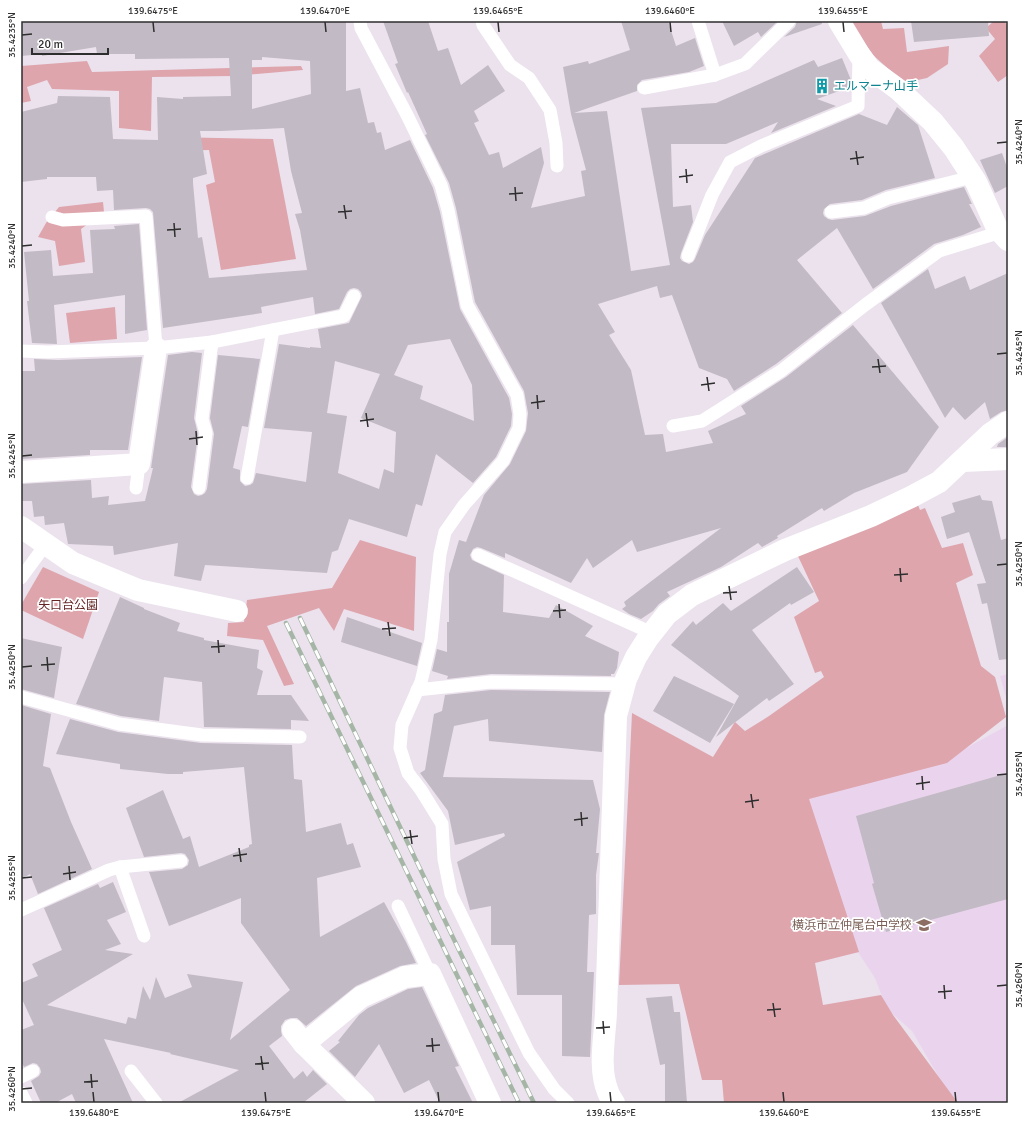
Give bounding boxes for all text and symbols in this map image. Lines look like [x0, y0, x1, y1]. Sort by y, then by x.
text: 139.6475°E [128, 5, 178, 17]
text: 139.6470°E [300, 5, 350, 17]
text: 139.6465°E [473, 5, 523, 17]
text: 139.6460°E [645, 5, 695, 17]
text: 139.6455°E [818, 5, 868, 17]
text: 35.4235°N [6, 12, 18, 58]
scale bar [32, 30, 108, 56]
text: 20 m [38, 37, 63, 52]
building icon: エルマーナ山手 [813, 77, 831, 95]
place label: エルマーナ山手 [834, 79, 918, 94]
text: 35.4240°N [1013, 119, 1025, 165]
text: 35.4240°N [6, 223, 18, 269]
text: 35.4245°N [1013, 330, 1025, 376]
text: 35.4245°N [6, 433, 18, 479]
text: 35.4250°N [1013, 541, 1025, 587]
park label: 矢口台公園 [38, 598, 98, 613]
text: 35.4250°N [6, 644, 18, 690]
text: 35.4255°N [1013, 751, 1025, 797]
text: 35.4255°N [6, 855, 18, 901]
school or university icon: 横浜市立仲尾台中学校 [915, 916, 933, 934]
place label: 横浜市立仲尾台中学校 [792, 918, 912, 933]
text: 35.4260°N [1013, 962, 1025, 1008]
text: 35.4260°N [6, 1066, 18, 1112]
text: 139.6480°E [69, 1107, 119, 1119]
text: 139.6475°E [241, 1107, 291, 1119]
text: 139.6470°E [414, 1107, 464, 1119]
text: 139.6465°E [586, 1107, 636, 1119]
text: 139.6460°E [759, 1107, 809, 1119]
text: 139.6455°E [931, 1107, 981, 1119]

